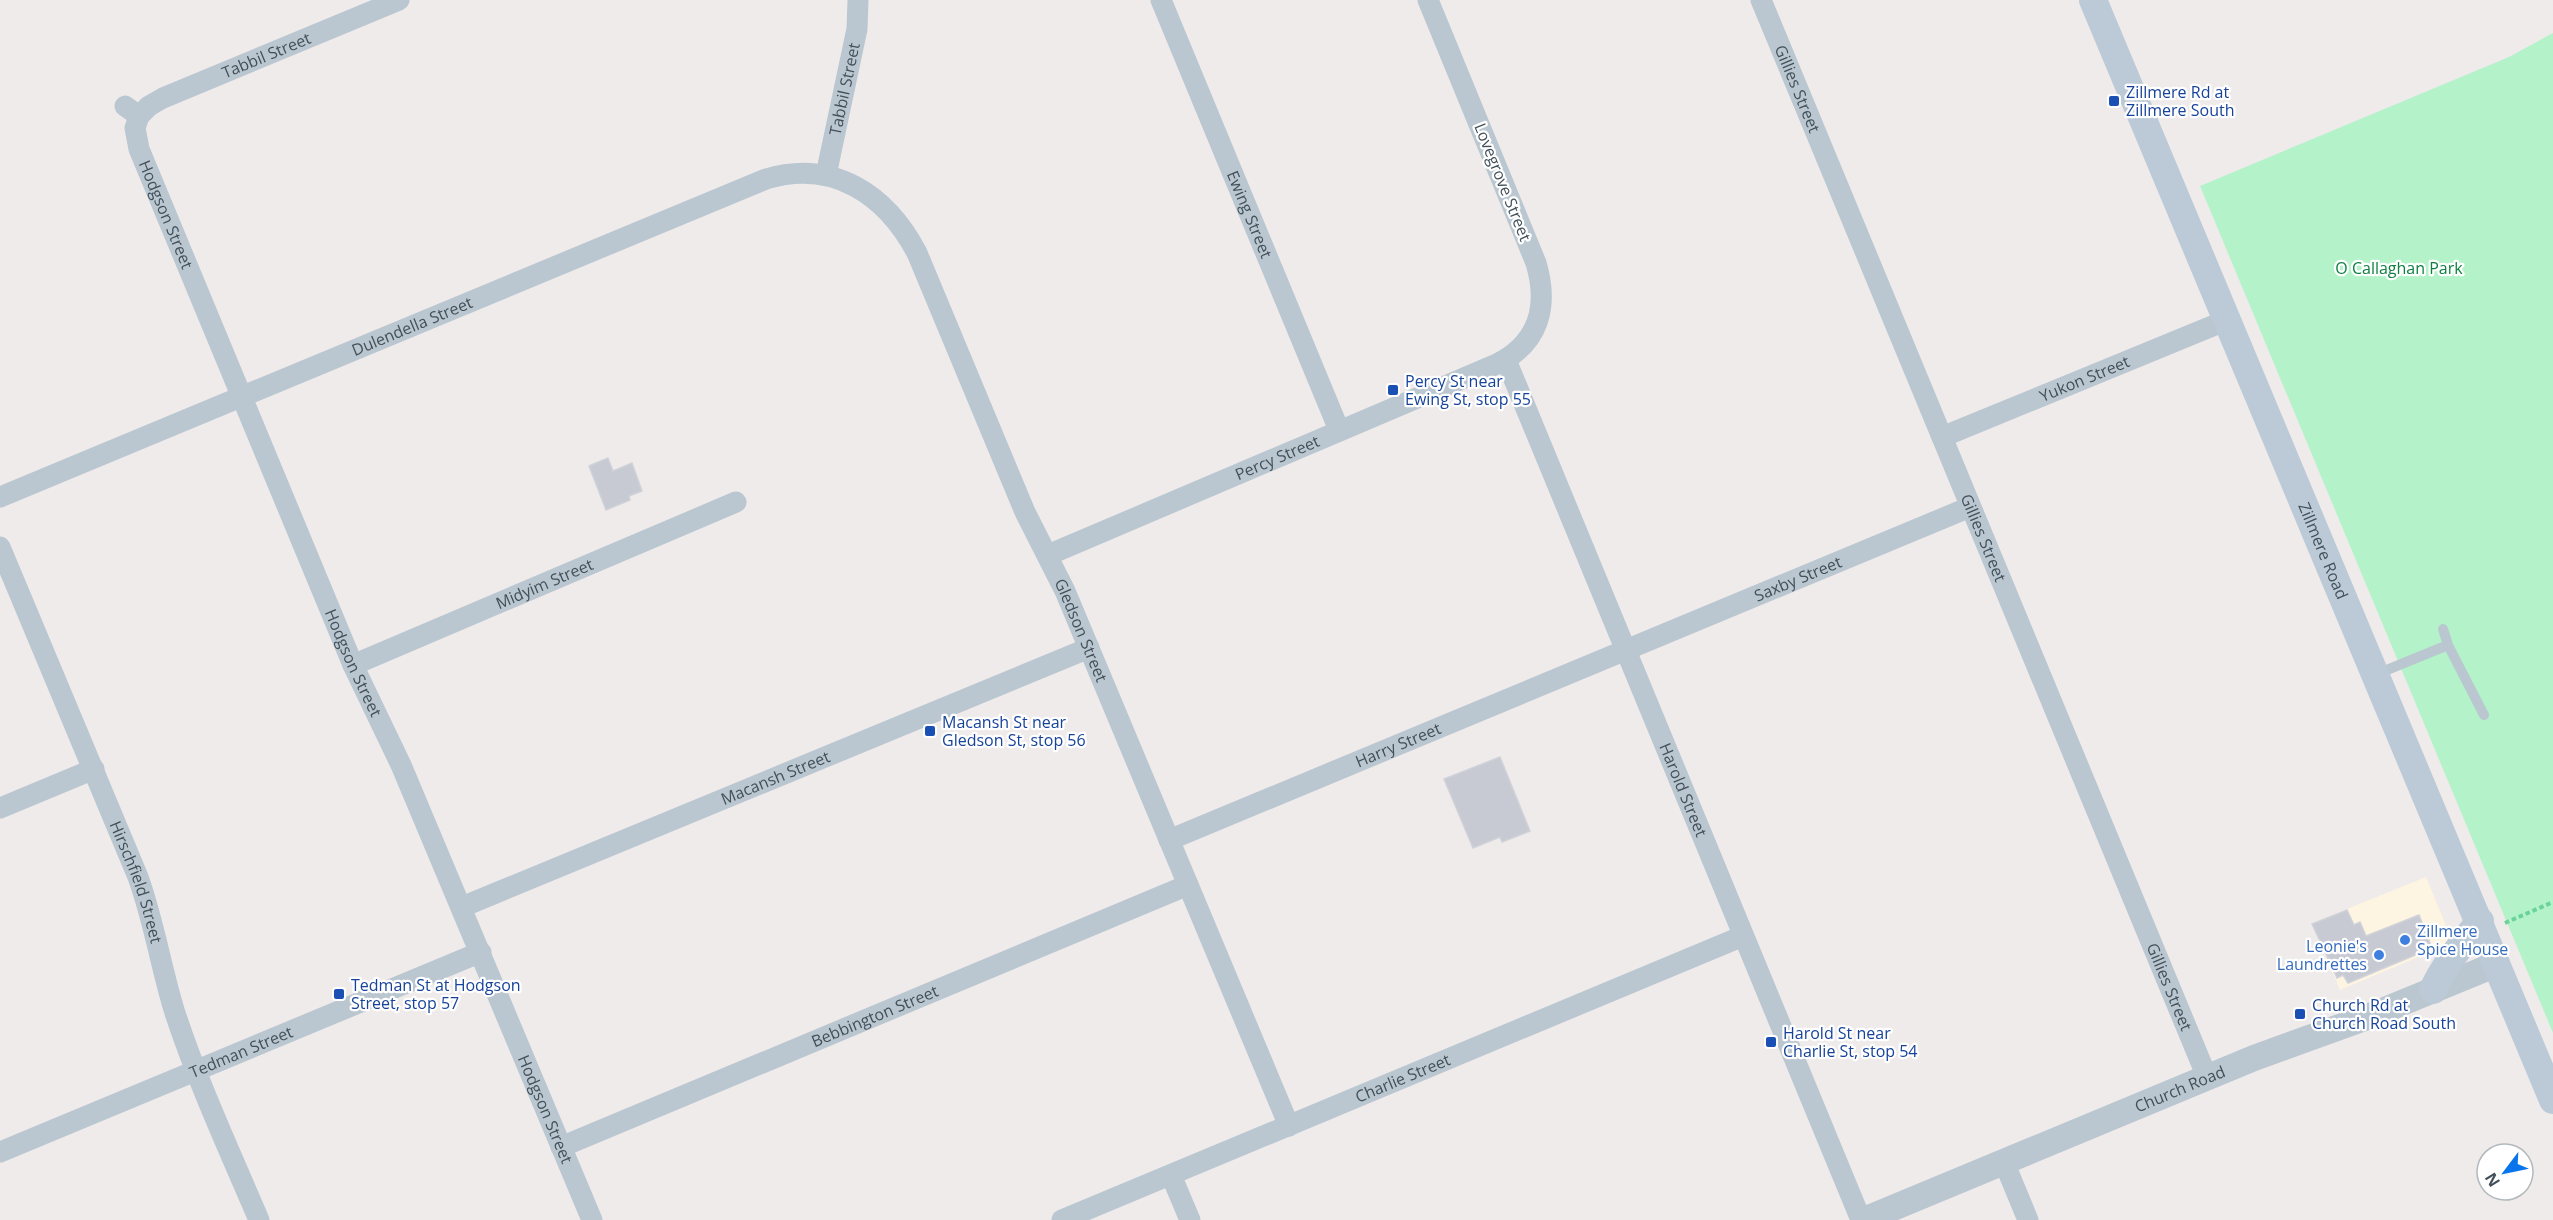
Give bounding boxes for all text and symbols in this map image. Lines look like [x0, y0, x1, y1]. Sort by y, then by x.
street label: Tabbil Street [218, 27, 314, 83]
street label: Tabbil Street [824, 40, 865, 137]
street label: Gillies Street [1770, 41, 1826, 136]
place label: Zillmere Rd at Zillmere South [2126, 81, 2234, 121]
marker: Zillmere Rd at Zillmere South [2107, 94, 2121, 108]
street label: Lovegrove Street [1469, 120, 1537, 245]
street label: Hodgson Street [134, 157, 199, 272]
street label: Ewing Street [1222, 167, 1278, 262]
park label: O Callaghan Park [2335, 257, 2463, 279]
street label: Dulendella Street [348, 291, 476, 361]
street label: Yukon Street [2036, 350, 2133, 407]
place label: Percy St near Ewing St, stop 55 [1405, 370, 1531, 410]
marker: Percy St near Ewing St, stop 55 [1386, 383, 1400, 397]
street label: Percy Street [1232, 430, 1323, 485]
street label: Gillies Street [1956, 490, 2012, 585]
street label: Zillmere Road [2293, 499, 2353, 603]
street label: Saxby Street [1751, 551, 1845, 607]
street label: Midyim Street [492, 553, 597, 614]
street label: Gledson Street [1049, 575, 1113, 686]
street label: Hodgson Street [320, 606, 387, 721]
place label: Macansh St near Gledson St, stop 56 [942, 711, 1086, 751]
street label: Harry Street [1352, 717, 1444, 772]
marker: Macansh St near Gledson St, stop 56 [923, 724, 937, 738]
street label: Harold Street [1654, 740, 1713, 840]
street label: Macansh Street [718, 745, 833, 810]
street label: Hirschfield Street [105, 817, 168, 946]
place label: Zillmere Spice House [2417, 920, 2508, 960]
marker: Zillmere Spice House [2398, 933, 2412, 947]
place label: Leonie's Laundrettes [2277, 935, 2367, 975]
street label: Gillies Street [2142, 939, 2198, 1034]
marker: Leonie's Laundrettes [2372, 948, 2386, 962]
place label: Tedman St at Hodgson Street, stop 57 [351, 974, 521, 1014]
street label: Bebbington Street [808, 980, 942, 1052]
marker: Tedman St at Hodgson Street, stop 57 [332, 987, 346, 1001]
place label: Church Rd at Church Road South [2312, 994, 2456, 1034]
marker: Church Rd at Church Road South [2293, 1007, 2307, 1021]
street label: Tedman Street [186, 1020, 296, 1083]
place label: Harold St near Charlie St, stop 54 [1783, 1022, 1918, 1062]
marker: Harold St near Charlie St, stop 54 [1764, 1035, 1778, 1049]
street label: Charlie Street [1352, 1048, 1454, 1108]
street label: Hodgson Street [513, 1051, 578, 1167]
street label: Church Road [2131, 1060, 2228, 1117]
north arrow [2475, 1142, 2535, 1202]
text: N [2480, 1169, 2505, 1191]

